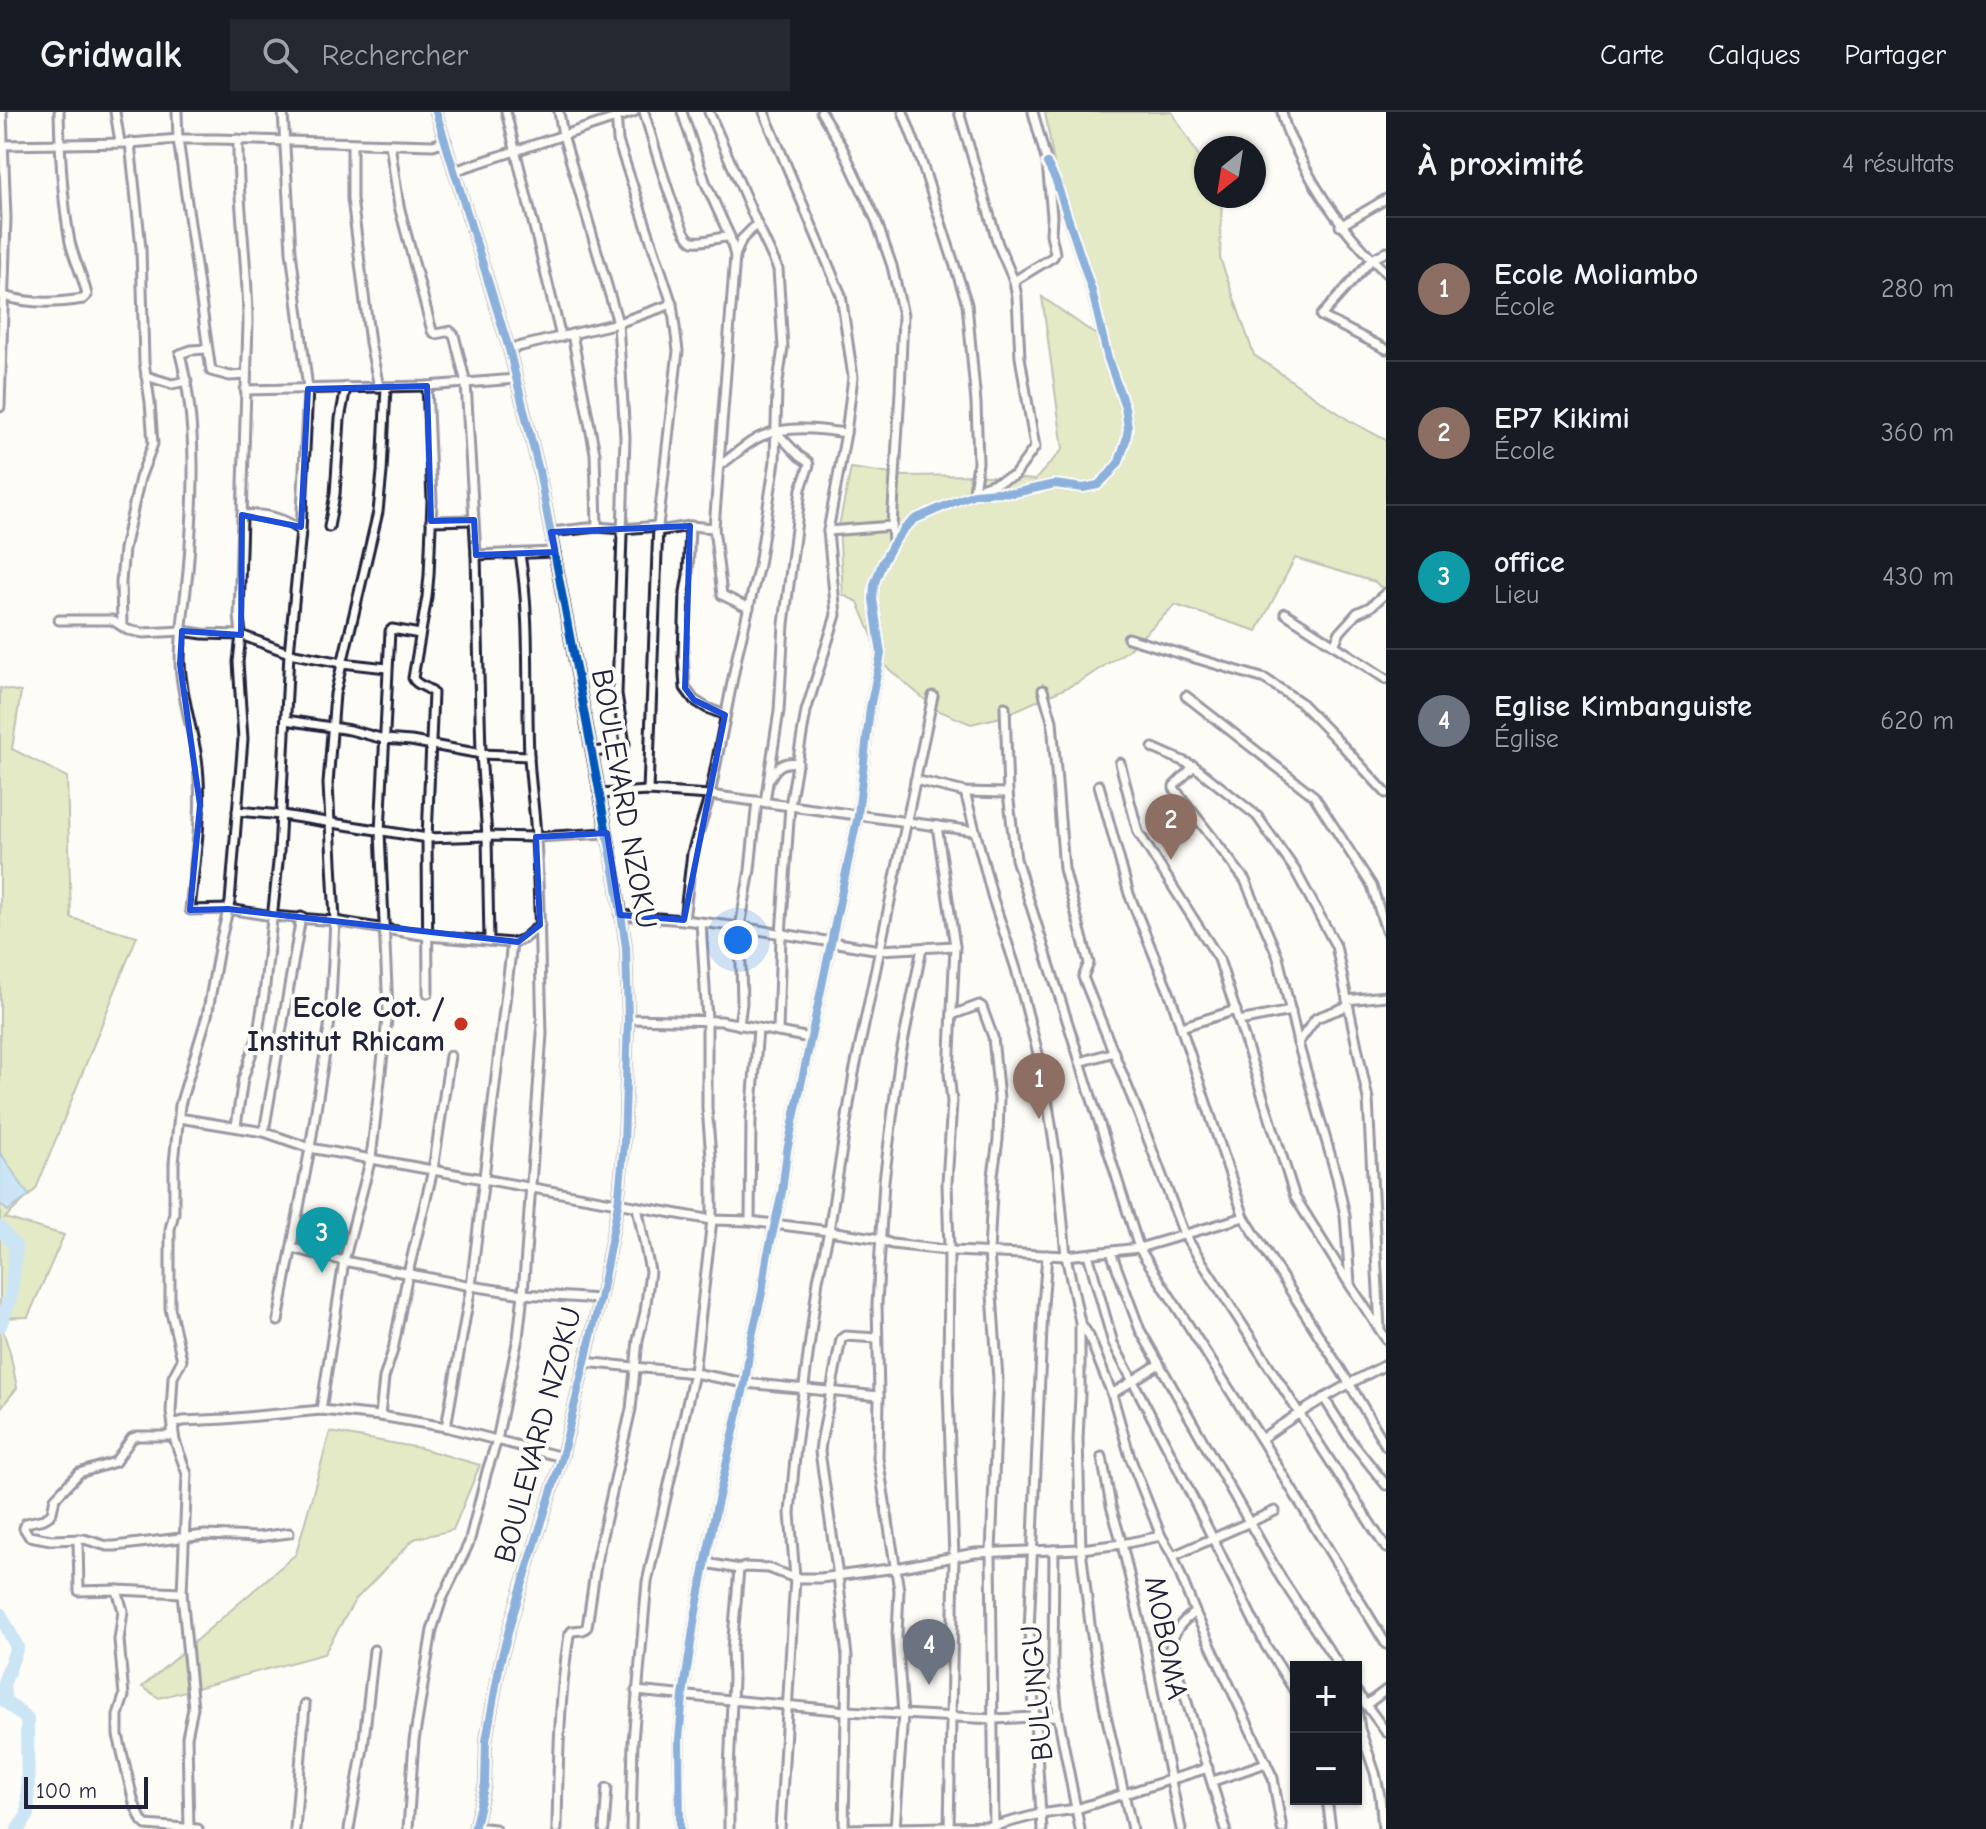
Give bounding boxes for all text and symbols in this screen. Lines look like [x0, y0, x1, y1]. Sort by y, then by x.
search box [230, 19, 790, 91]
text: Gridwalk [40, 33, 182, 77]
icon: search [258, 33, 302, 77]
text: Rechercher [322, 38, 468, 73]
text: Carte [1600, 39, 1664, 71]
text: Calques [1708, 39, 1800, 71]
text: Partager [1844, 39, 1946, 71]
north arrow [1194, 136, 1266, 208]
text: À proximité [1418, 144, 1584, 184]
text: 4 résultats [1842, 149, 1954, 179]
text: Ecole Moliambo [1494, 257, 1698, 292]
text: 1 [1439, 274, 1449, 304]
text: 280 m [1881, 274, 1954, 304]
text: École [1494, 292, 1555, 322]
text: EP7 Kikimi [1494, 401, 1630, 436]
text: 2 [1438, 418, 1450, 448]
text: 360 m [1881, 418, 1954, 448]
text: École [1494, 436, 1555, 466]
text: office [1494, 545, 1565, 580]
text: 3 [1438, 562, 1450, 592]
text: 430 m [1882, 562, 1954, 592]
text: Lieu [1494, 580, 1539, 610]
street label: BOULEVARD NZOKU [584, 666, 664, 932]
text: Eglise Kimbanguiste [1494, 689, 1752, 724]
text: 4 [1438, 706, 1450, 736]
text: 620 m [1880, 706, 1954, 736]
text: Église [1494, 724, 1559, 754]
pin: 2 [1145, 794, 1197, 860]
your location [718, 920, 758, 960]
place label: Ecole Cot. / Institut Rhicam [247, 990, 445, 1059]
marker: Ecole Cot. / Institut Rhicam [452, 1015, 470, 1033]
pin: 1 [1013, 1053, 1065, 1119]
pin: 3 [296, 1207, 348, 1273]
street label: BOULEVARD NZOKU [487, 1303, 589, 1567]
street label: MOBOMA [1137, 1573, 1195, 1703]
pin: 4 [903, 1619, 955, 1685]
street label: BULUNGU [1014, 1624, 1060, 1762]
map controls [1290, 1661, 1362, 1805]
button: + [1290, 1661, 1362, 1733]
button: − [1290, 1733, 1362, 1805]
scale bar [24, 1773, 148, 1809]
text: 100 m [36, 1778, 97, 1804]

